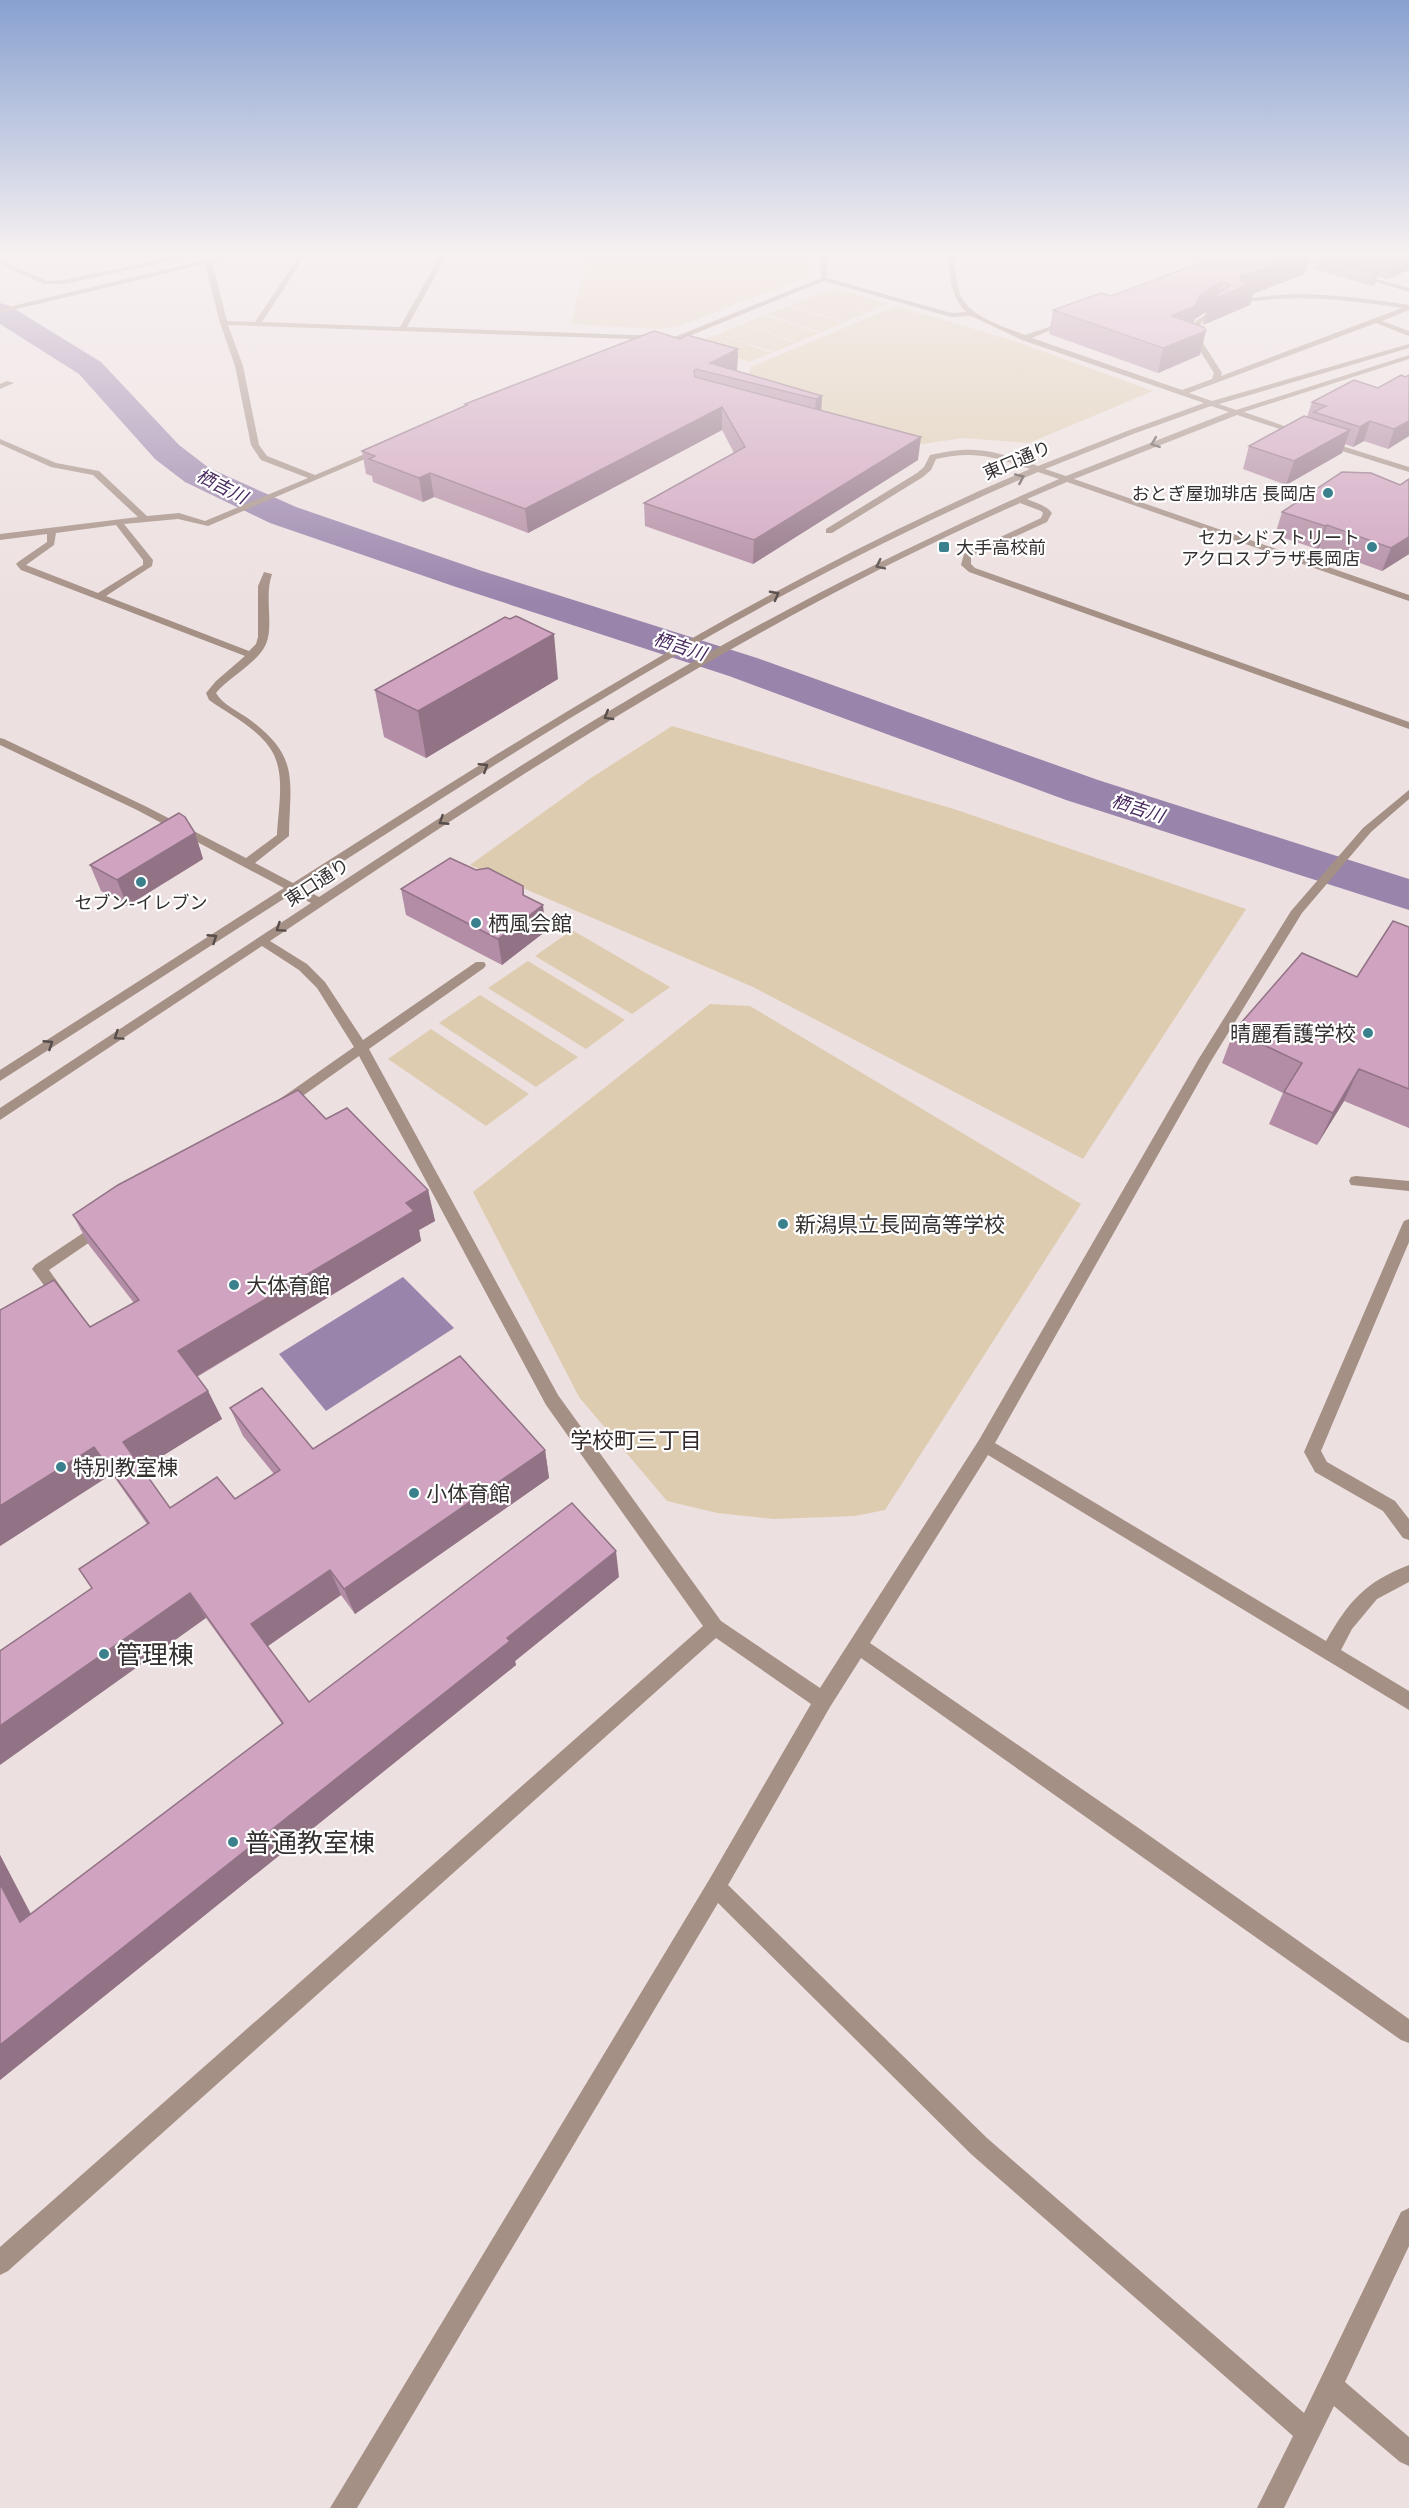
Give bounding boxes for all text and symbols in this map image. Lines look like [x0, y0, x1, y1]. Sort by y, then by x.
street label: 東口通り [980, 436, 1054, 484]
one-way arrow [1150, 436, 1161, 448]
water label: 栖吉川 [193, 464, 253, 509]
one-way arrow [1014, 473, 1025, 485]
place label: おとぎ屋珈琲店 長岡店 [1132, 483, 1316, 504]
marker: おとぎ屋珈琲店 長岡店 [1321, 486, 1335, 500]
place label: セカンドストリート アクロスプラザ長岡店 [1181, 527, 1360, 569]
place label: 大手高校前 [956, 537, 1046, 558]
marker: 大手高校前 [937, 540, 951, 554]
marker: セカンドストリート アクロスプラザ長岡店 [1365, 540, 1379, 554]
one-way arrow [875, 558, 886, 569]
one-way arrow [768, 591, 779, 602]
water label: 栖吉川 [651, 628, 711, 665]
one-way arrow [604, 709, 614, 721]
one-way arrow [478, 762, 488, 774]
water label: 栖吉川 [1109, 790, 1169, 827]
one-way arrow [439, 814, 450, 825]
street label: 東口通り [281, 854, 353, 910]
marker: セブン-イレブン [134, 875, 148, 889]
place label: セブン-イレブン [75, 892, 207, 913]
place label: 栖風会館 [488, 911, 572, 936]
marker: 栖風会館 [469, 916, 483, 930]
one-way arrow [276, 921, 287, 932]
one-way arrow [207, 934, 217, 946]
place label: 晴麗看護学校 [1230, 1021, 1356, 1046]
marker: 晴麗看護学校 [1361, 1026, 1375, 1040]
one-way arrow [114, 1029, 125, 1040]
one-way arrow [43, 1040, 53, 1052]
place label: 新潟県立長岡高等学校 [795, 1212, 1005, 1237]
marker: 新潟県立長岡高等学校 [776, 1217, 790, 1231]
place label: 大体育館 [246, 1273, 330, 1298]
marker: 大体育館 [227, 1278, 241, 1292]
district label: 学校町三丁目 [570, 1427, 702, 1453]
place label: 特別教室棟 [73, 1455, 178, 1480]
marker: 特別教室棟 [54, 1460, 68, 1474]
place label: 小体育館 [426, 1481, 510, 1506]
marker: 小体育館 [407, 1486, 421, 1500]
place label: 管理棟 [116, 1639, 194, 1670]
marker: 管理棟 [97, 1647, 111, 1661]
place label: 普通教室棟 [245, 1827, 375, 1858]
marker: 普通教室棟 [226, 1835, 240, 1849]

